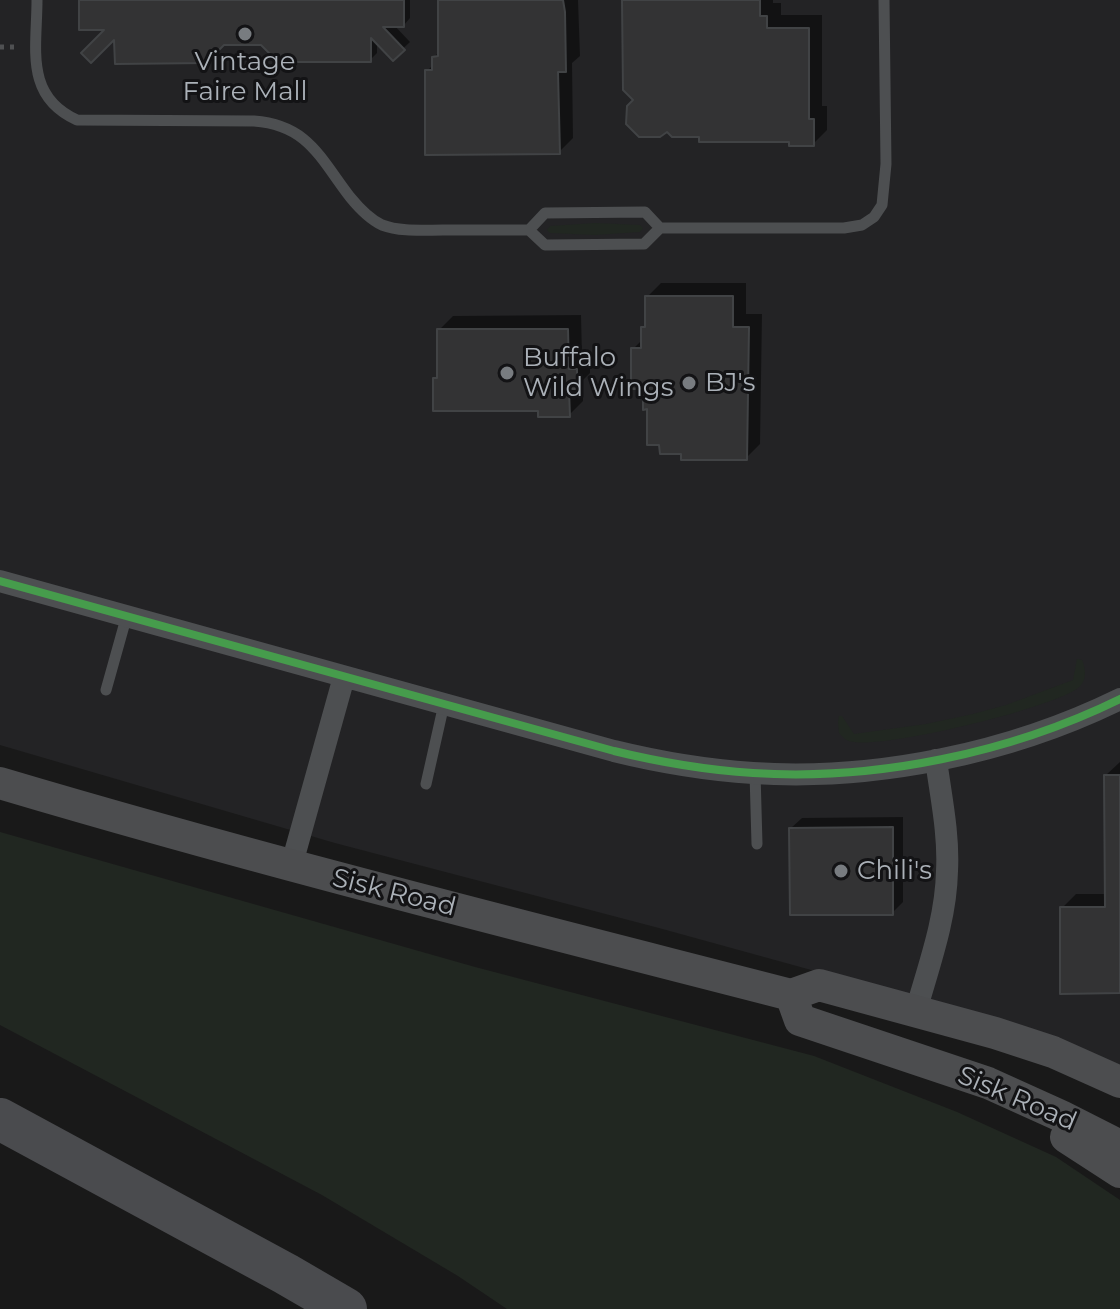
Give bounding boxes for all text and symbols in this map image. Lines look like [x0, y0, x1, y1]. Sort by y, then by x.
marker: Vintage Faire Mall [236, 25, 254, 43]
place label: Vintage Faire Mall [182, 46, 308, 108]
place label: Buffalo Wild Wings [523, 342, 673, 404]
marker: Buffalo Wild Wings [498, 364, 516, 382]
place label: BJ's [705, 367, 755, 399]
marker: BJ's [680, 374, 698, 392]
place label: Chili's [857, 855, 932, 887]
marker: Chili's [832, 862, 850, 880]
street label: Sisk Road [329, 863, 459, 923]
street label: Sisk Road [953, 1060, 1081, 1138]

